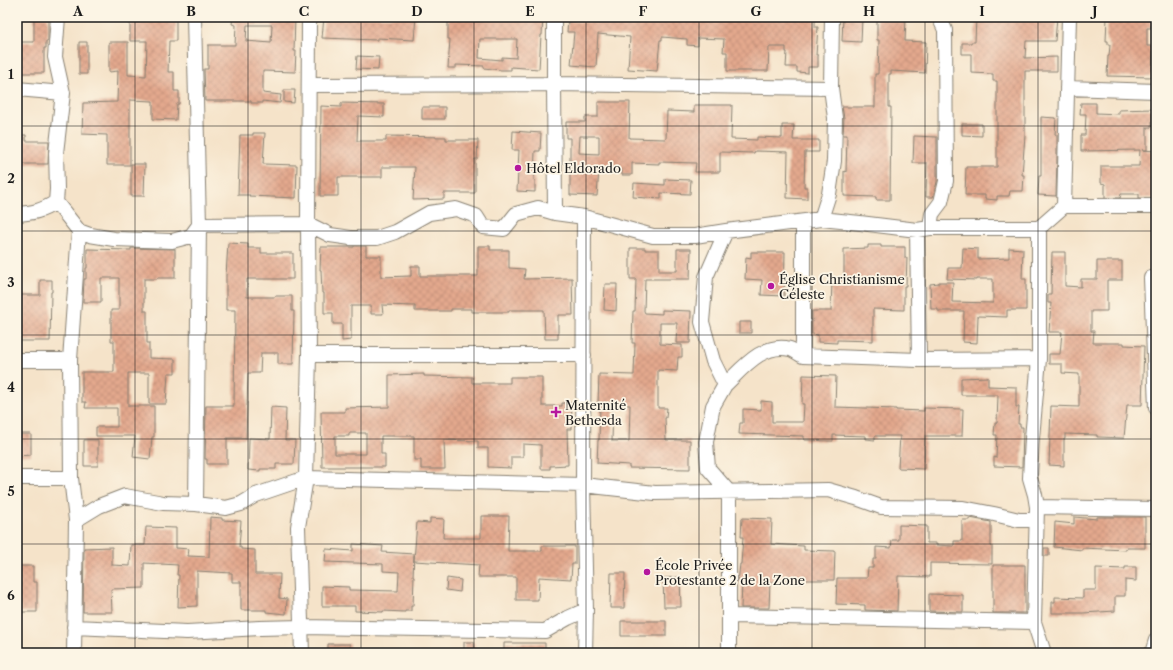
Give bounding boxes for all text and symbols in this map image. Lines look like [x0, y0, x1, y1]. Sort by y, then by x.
text: A [72, 3, 84, 19]
text: B [186, 3, 196, 19]
text: C [299, 3, 309, 19]
text: D [411, 3, 423, 19]
text: E [525, 3, 535, 19]
text: F [639, 3, 648, 19]
text: G [750, 3, 762, 19]
text: H [863, 3, 875, 19]
text: I [979, 3, 985, 19]
text: J [1090, 3, 1098, 19]
text: 1 [8, 66, 14, 82]
place label: Hôtel Eldorado [526, 160, 621, 176]
marker: Hôtel Eldorado [513, 163, 523, 173]
text: 2 [7, 170, 15, 186]
place label: Église Christianisme Céleste [779, 271, 905, 302]
text: 3 [7, 274, 15, 290]
marker: Église Christianisme Céleste [766, 281, 776, 291]
text: 4 [7, 379, 15, 395]
place label: Maternité Bethesda [565, 397, 626, 428]
marker: Maternité Bethesda [550, 406, 562, 418]
text: 5 [7, 483, 15, 499]
place label: École Privée Protestante 2 de la Zone [655, 557, 805, 588]
marker: École Privée Protestante 2 de la Zone [642, 567, 652, 577]
text: 6 [7, 587, 15, 603]

